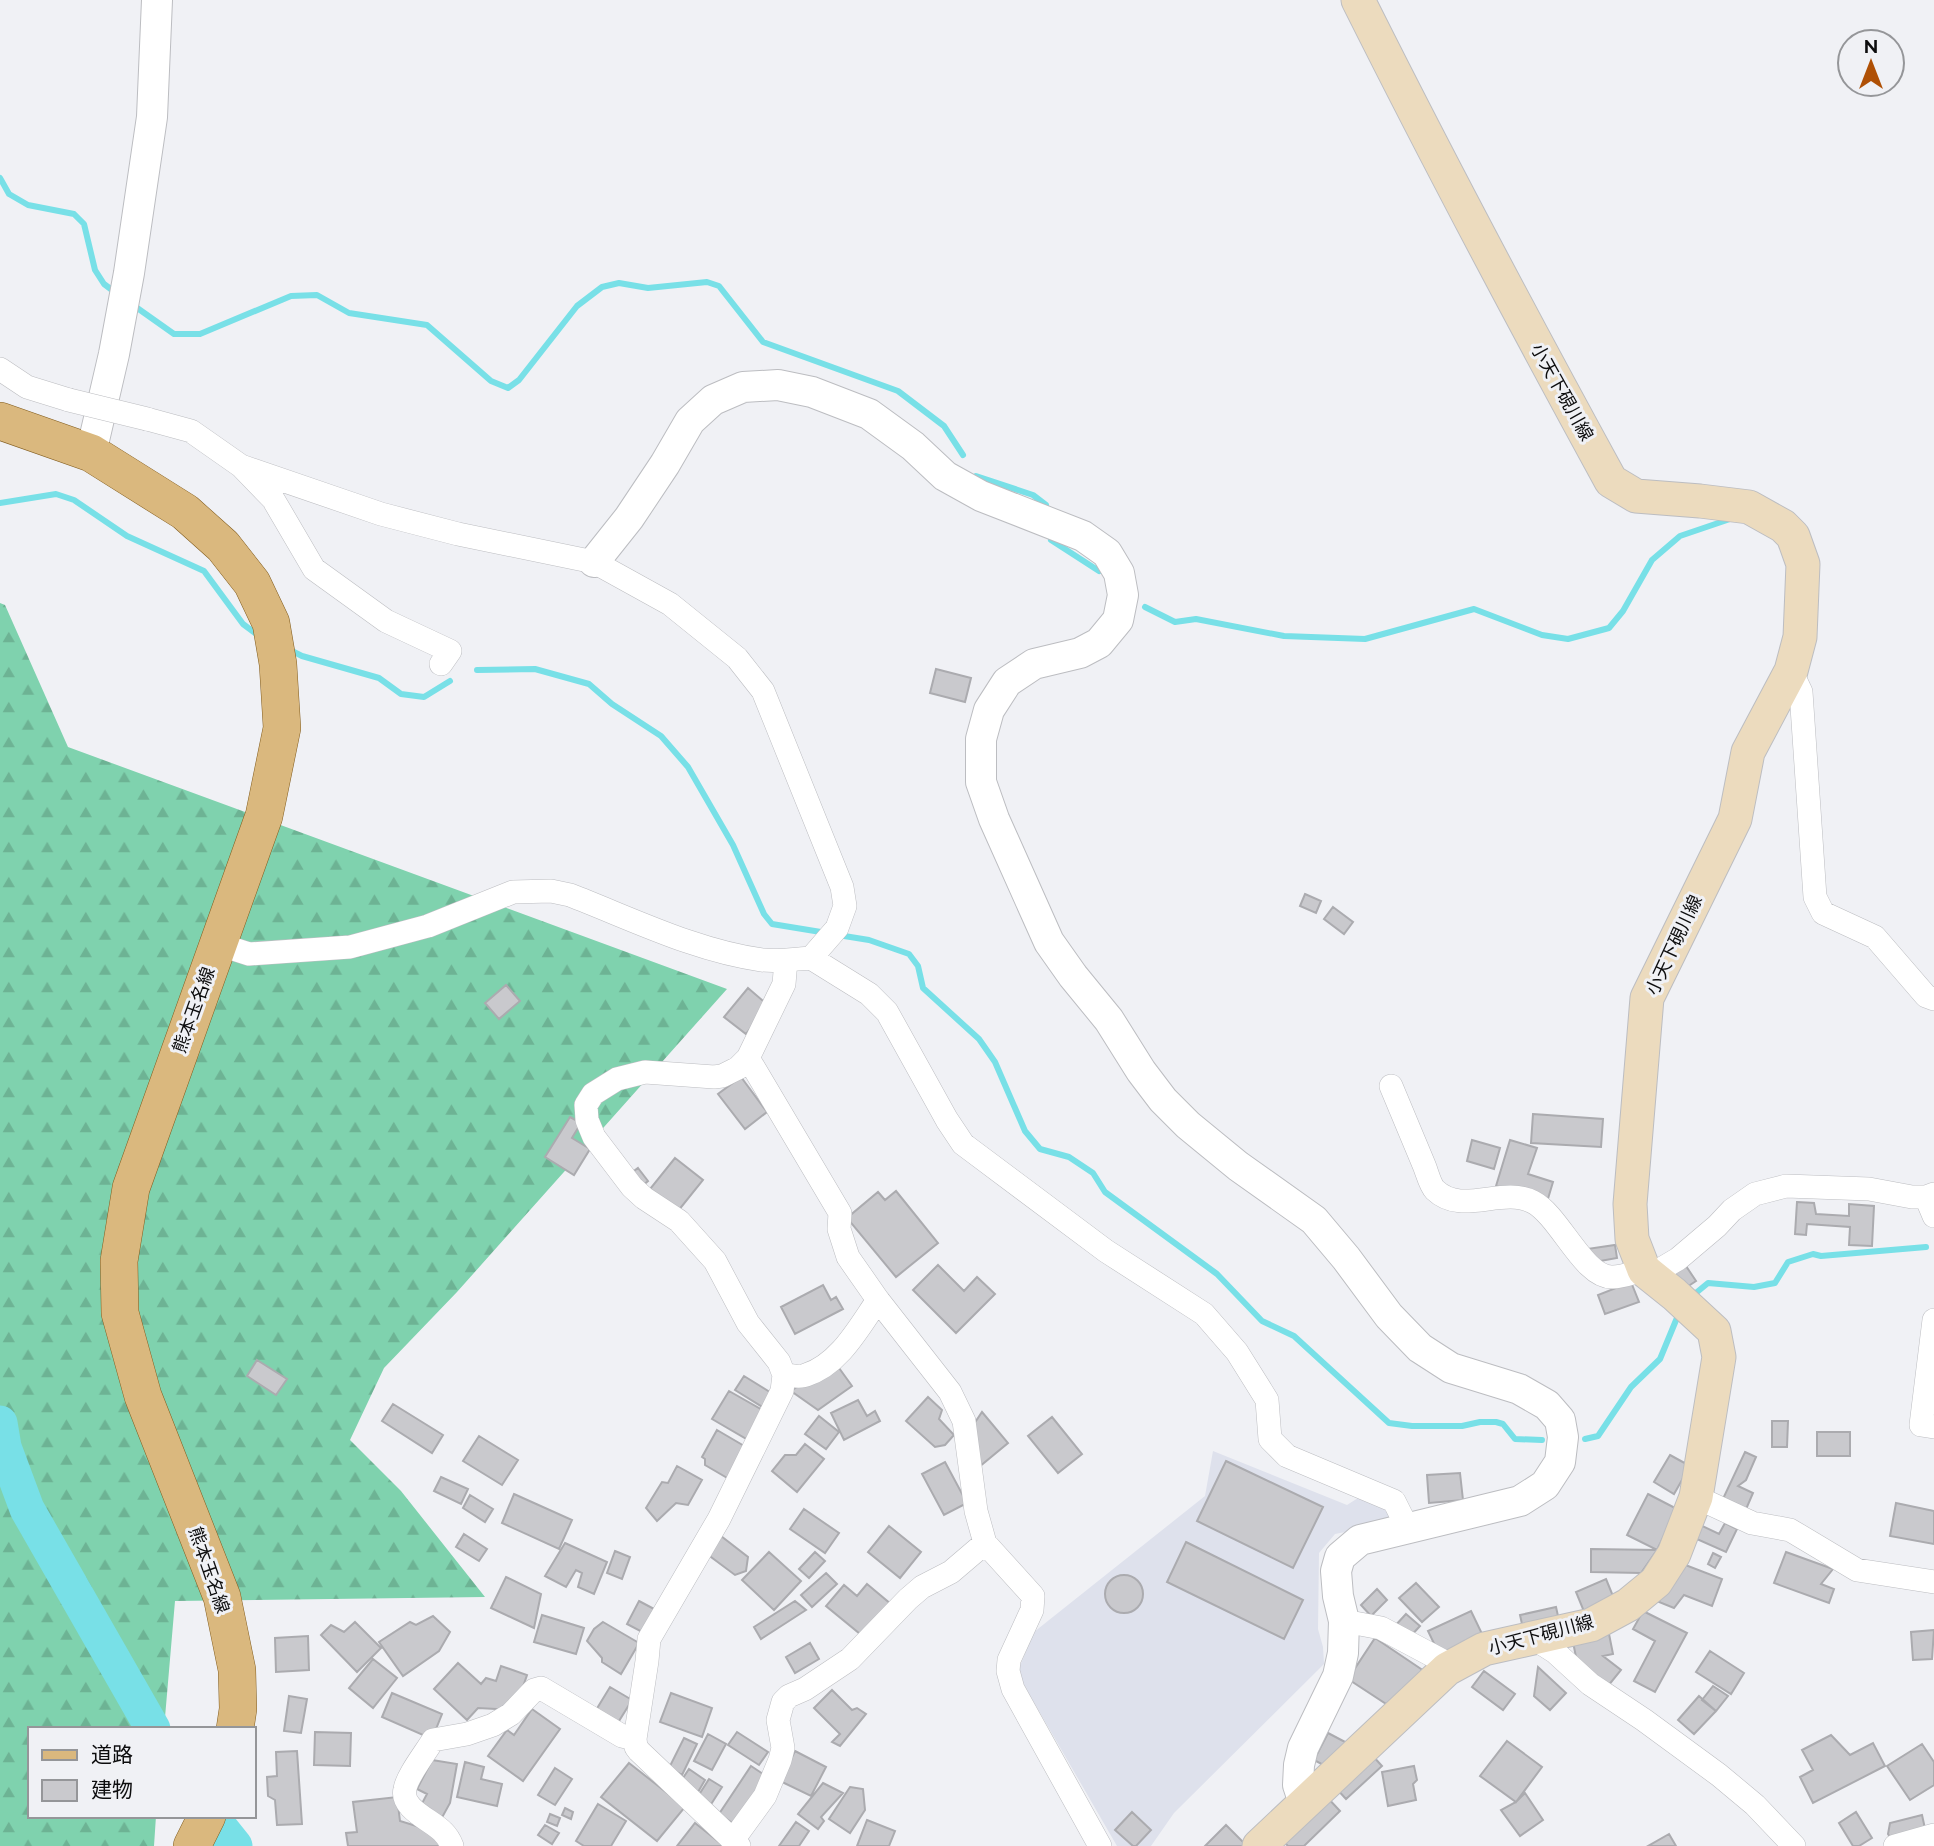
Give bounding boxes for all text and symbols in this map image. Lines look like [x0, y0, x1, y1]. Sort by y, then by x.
north arrow [1836, 28, 1906, 98]
text: N [1864, 35, 1878, 57]
street label: 小天下硯川線 [1527, 339, 1598, 444]
street label: 小天下硯川線 [1641, 891, 1706, 998]
street label: 熊本玉名線 [168, 964, 219, 1056]
street label: 熊本玉名線 [185, 1524, 234, 1616]
street label: 小天下硯川線 [1486, 1610, 1596, 1659]
legend [28, 1727, 256, 1818]
text: 道路 [91, 1742, 133, 1767]
text: 建物 [91, 1777, 133, 1802]

